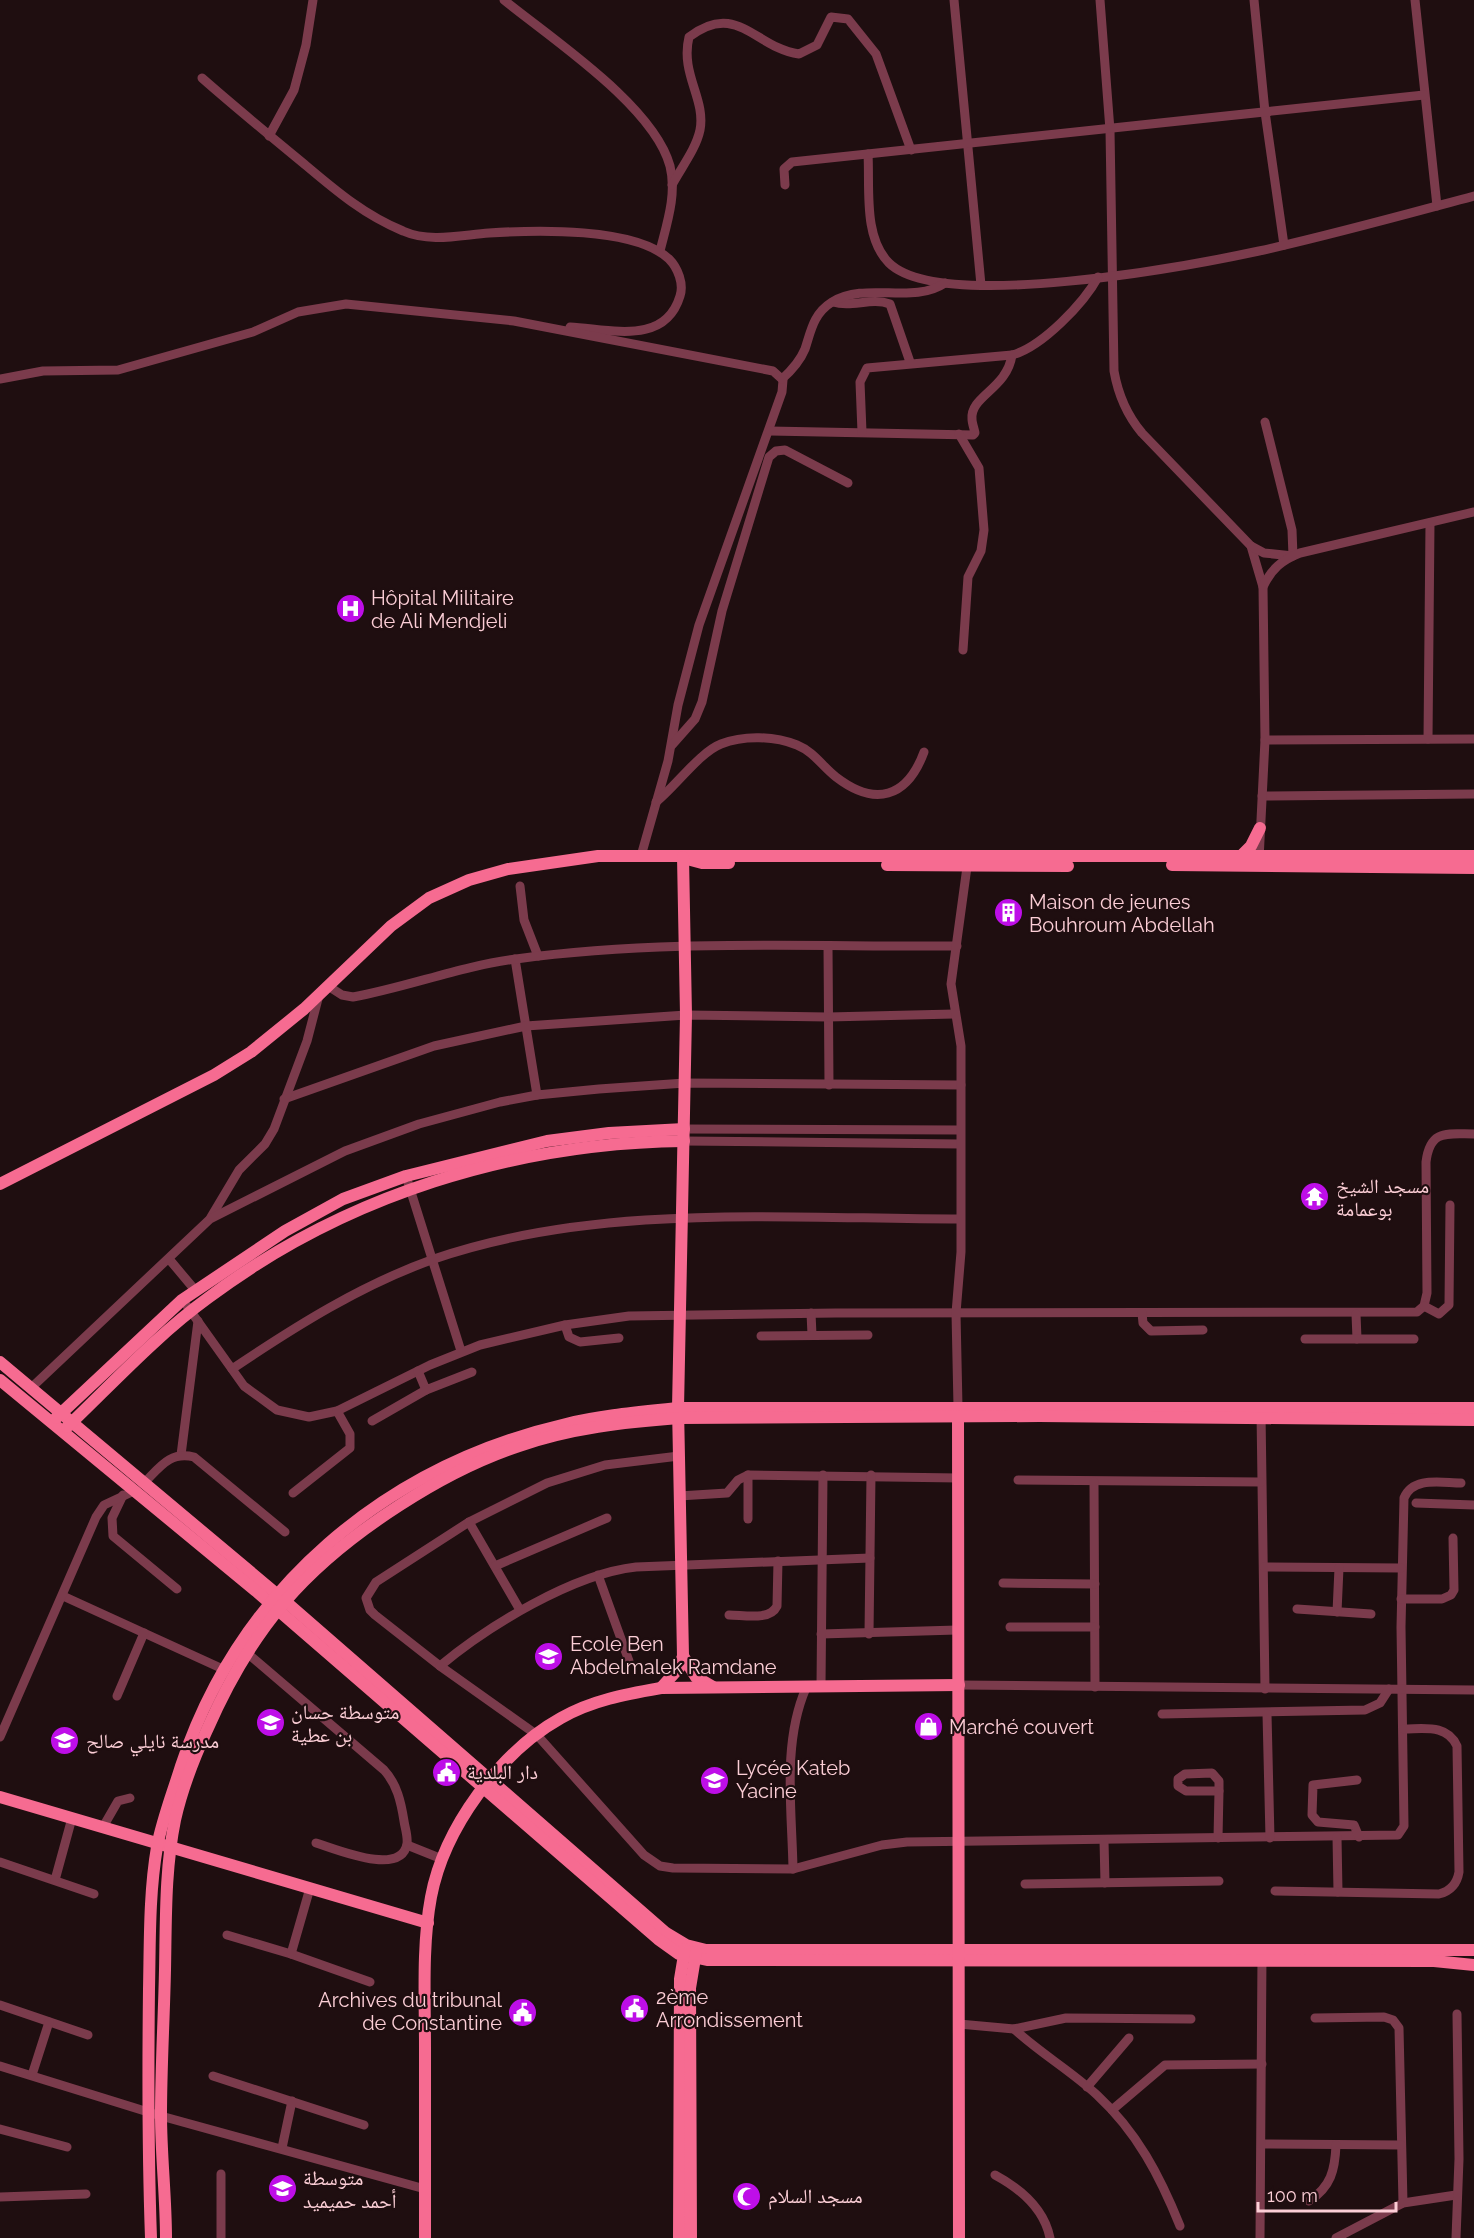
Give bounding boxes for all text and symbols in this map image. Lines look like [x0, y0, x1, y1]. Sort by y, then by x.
place label: Hôpital Militaire de Ali Mendjeli [371, 586, 514, 633]
hospital icon: Hôpital Militaire de Ali Mendjeli [334, 593, 366, 625]
place label: Maison de jeunes Bouhroum Abdellah [1029, 890, 1215, 937]
building icon: Maison de jeunes Bouhroum Abdellah [992, 897, 1024, 929]
place label: مسجد الشيخ بوعمامة [1336, 1174, 1429, 1221]
temple icon: مسجد الشيخ بوعمامة [1299, 1181, 1331, 1213]
place label: Ecole Ben Abdelmalek Ramdane [570, 1632, 777, 1679]
school or university icon: Ecole Ben Abdelmalek Ramdane [533, 1640, 565, 1672]
place label: متوسطة حسان بن عطية [291, 1700, 399, 1747]
school or university icon: متوسطة حسان بن عطية [254, 1707, 286, 1739]
shop icon: Marché couvert [912, 1711, 944, 1743]
place label: Marché couvert [949, 1715, 1094, 1739]
school or university icon: مدرسة نايلي صالح [49, 1725, 81, 1757]
place label: مدرسة نايلي صالح [86, 1729, 219, 1757]
public building icon: دار البلدية [430, 1756, 462, 1788]
place label: Lycée Kateb Yacine [736, 1756, 850, 1803]
place label: دار البلدية [467, 1760, 538, 1784]
school or university icon: Lycée Kateb Yacine [699, 1764, 731, 1796]
place label: 2ème Arrondissement [656, 1985, 803, 2032]
place label: Archives du tribunal de Constantine [318, 1988, 503, 2035]
public building icon: 2ème Arrondissement [619, 1993, 651, 2025]
public building icon: Archives du tribunal de Constantine [507, 1996, 539, 2028]
place label: متوسطة أحمد حميميد [303, 2166, 396, 2213]
school or university icon: متوسطة أحمد حميميد [266, 2173, 298, 2205]
scale bar [1258, 2175, 1396, 2213]
mosque icon: مسجد السلام [731, 2180, 763, 2212]
place label: مسجد السلام [768, 2184, 863, 2210]
text: 100 m [1267, 2185, 1318, 2206]

